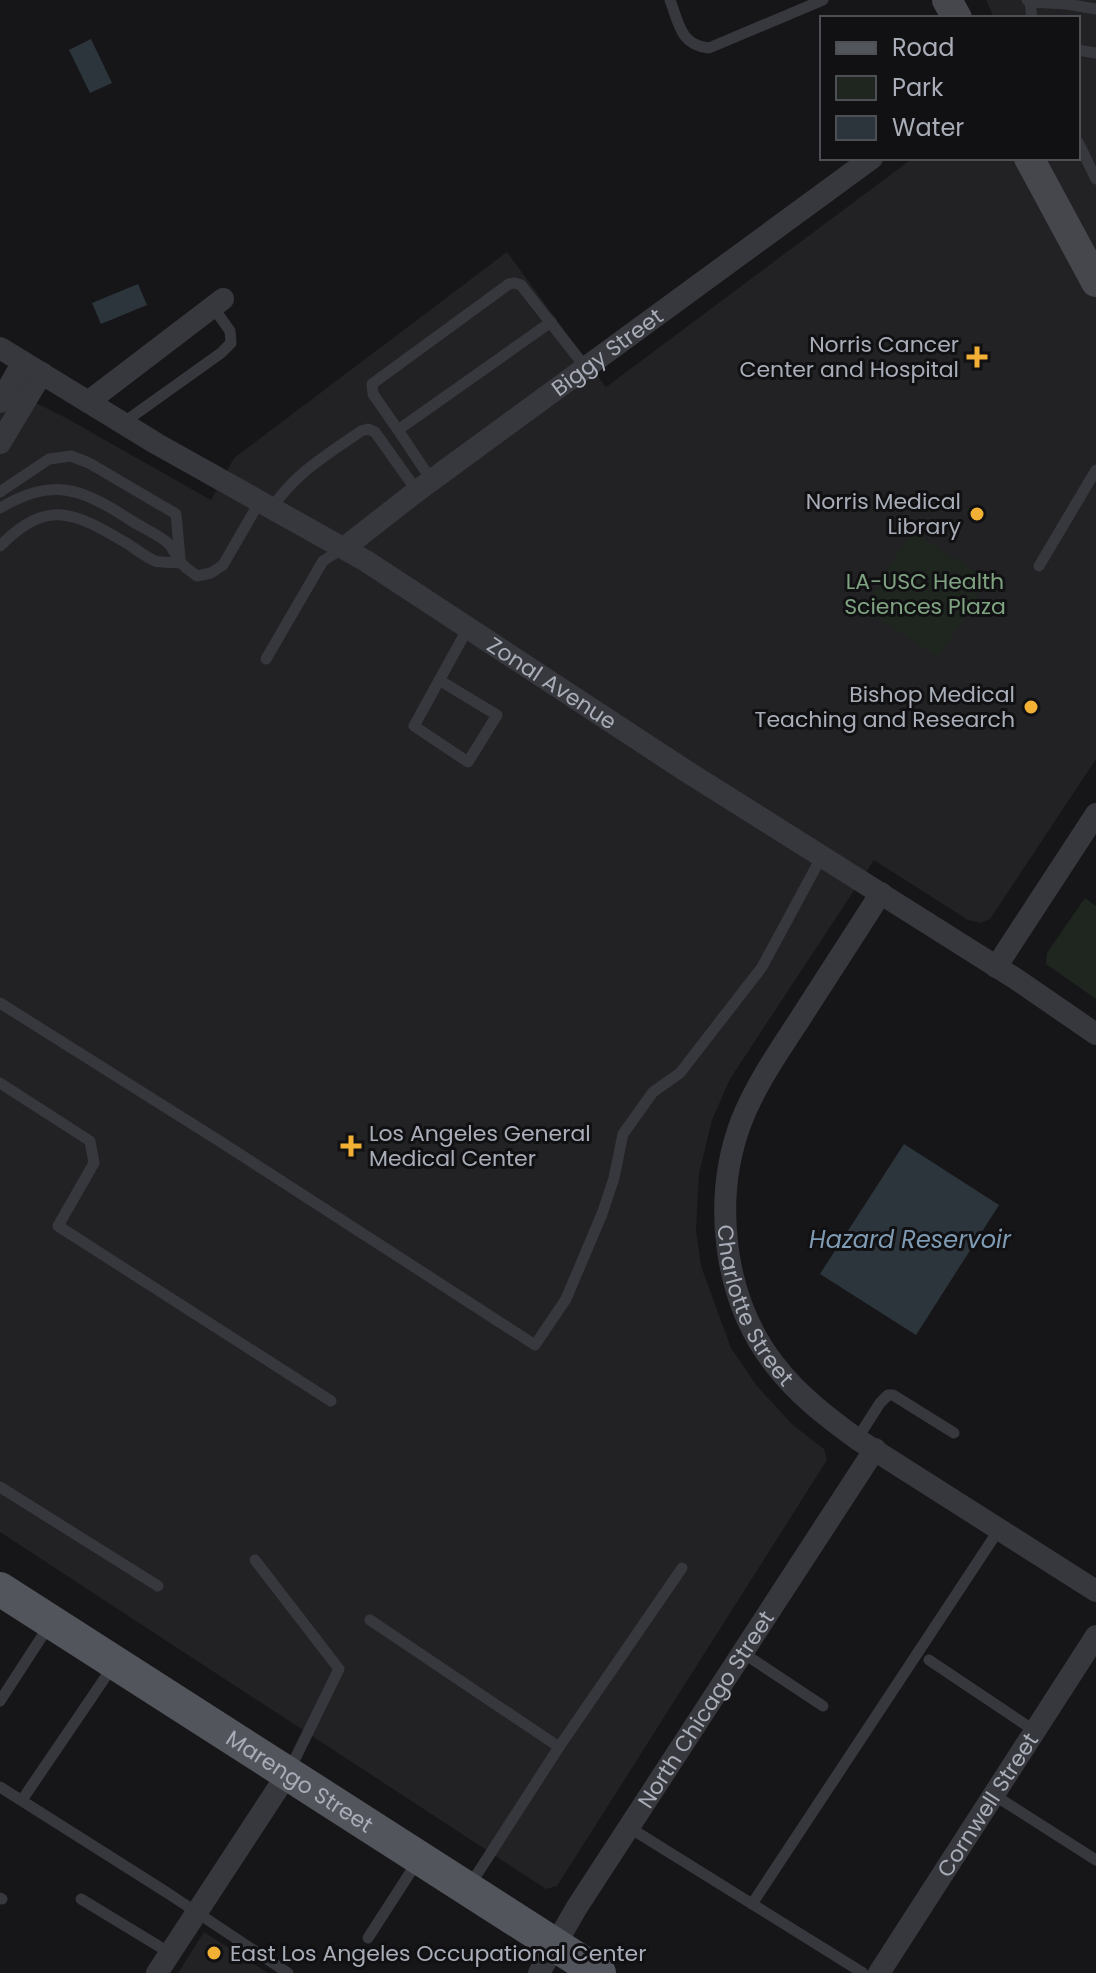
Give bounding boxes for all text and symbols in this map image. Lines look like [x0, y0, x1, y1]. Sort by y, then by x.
legend [820, 16, 1080, 160]
text: Road [892, 31, 954, 64]
text: Park [892, 71, 944, 104]
text: Water [892, 111, 964, 144]
street label: Biggy Street [545, 301, 669, 404]
place label: Norris Cancer Center and Hospital [740, 329, 959, 385]
marker: Norris Cancer Center and Hospital [966, 346, 988, 368]
place label: Norris Medical Library [806, 486, 962, 542]
marker: Norris Medical Library [968, 505, 986, 523]
park label: LA-USC Health Sciences Plaza [844, 566, 1006, 622]
street label: Zonal Avenue [481, 630, 622, 737]
place label: Bishop Medical Teaching and Research [755, 679, 1015, 735]
marker: Bishop Medical Teaching and Research [1022, 698, 1040, 716]
place label: Los Angeles General Medical Center [369, 1118, 591, 1174]
marker: Los Angeles General Medical Center [340, 1135, 362, 1157]
street label: Charlotte Street [709, 1223, 801, 1393]
water label: Hazard Reservoir [809, 1223, 1012, 1256]
street label: North Chicago Street [630, 1605, 782, 1814]
street label: Marengo Street [220, 1723, 379, 1840]
street label: Cornwell Street [930, 1727, 1046, 1883]
place label: East Los Angeles Occupational Center [230, 1938, 646, 1969]
marker: East Los Angeles Occupational Center [205, 1944, 223, 1962]

